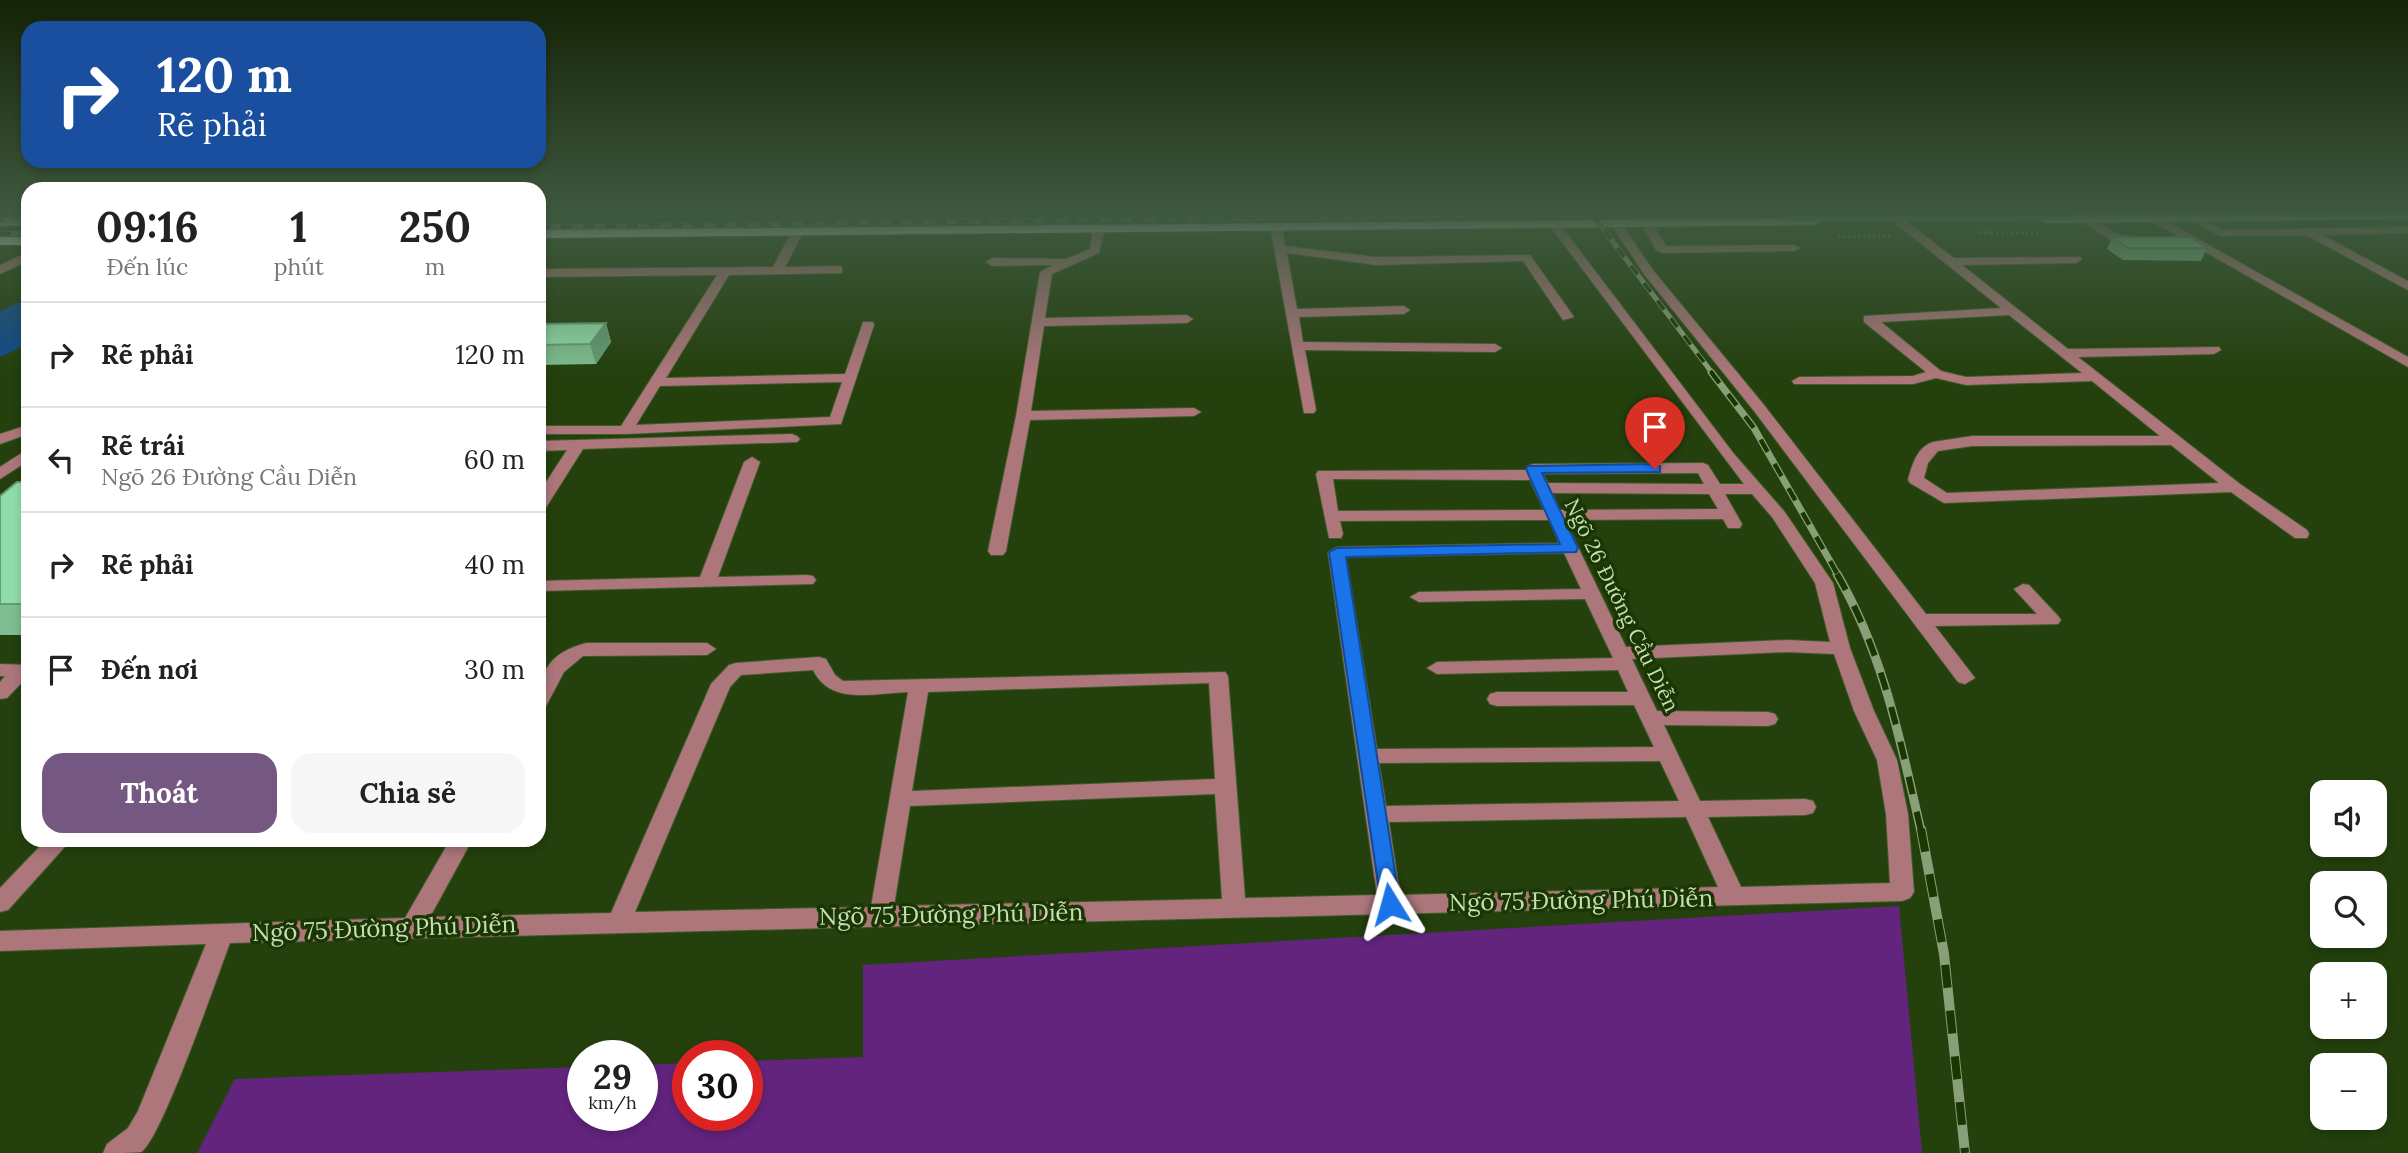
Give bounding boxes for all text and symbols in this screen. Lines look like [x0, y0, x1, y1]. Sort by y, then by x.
text: 120 m [157, 43, 292, 105]
icon: right [42, 49, 133, 140]
text: Rẽ phải [157, 104, 267, 145]
text: 09:16 [96, 200, 199, 254]
text: 1 [290, 200, 307, 254]
text: 250 [399, 200, 471, 254]
text: Đến lúc [106, 252, 188, 281]
text: phút [274, 252, 324, 281]
text: m [425, 252, 445, 281]
icon: right [42, 336, 80, 374]
text: Rẽ phải [101, 338, 193, 371]
text: 120 m [455, 338, 525, 371]
pin [1625, 397, 1685, 469]
icon: arrive [1636, 408, 1674, 446]
text: Rẽ trái [101, 429, 185, 462]
icon: left [42, 441, 80, 479]
text: 60 m [464, 443, 525, 476]
text: Ngõ 26 Đường Cầu Diễn [101, 462, 357, 491]
street label: Ngõ 26 Đường Cầu Diễn [1559, 494, 1685, 716]
icon: right [42, 546, 80, 584]
text: Rẽ phải [101, 548, 193, 581]
text: 40 m [465, 548, 525, 581]
icon: arrive [42, 651, 80, 689]
text: Đến nơi [101, 653, 198, 686]
text: 30 m [464, 653, 525, 686]
button: Thoát [42, 753, 277, 833]
button: Chia sẻ [291, 753, 525, 833]
map controls [2310, 780, 2387, 1130]
button: sound [2310, 780, 2387, 857]
position arrow [1353, 867, 1427, 941]
button: search [2310, 871, 2387, 948]
street label: Ngõ 75 Đường Phú Diễn [1449, 882, 1713, 918]
street label: Ngõ 75 Đường Phú Diễn [819, 896, 1083, 932]
street label: Ngõ 75 Đường Phú Diễn [251, 908, 517, 948]
button: + [2310, 962, 2387, 1039]
speed limit sign: 30 [672, 1040, 763, 1131]
button: − [2310, 1053, 2387, 1130]
text: 29 [593, 1054, 632, 1099]
text: km/h [588, 1091, 637, 1114]

